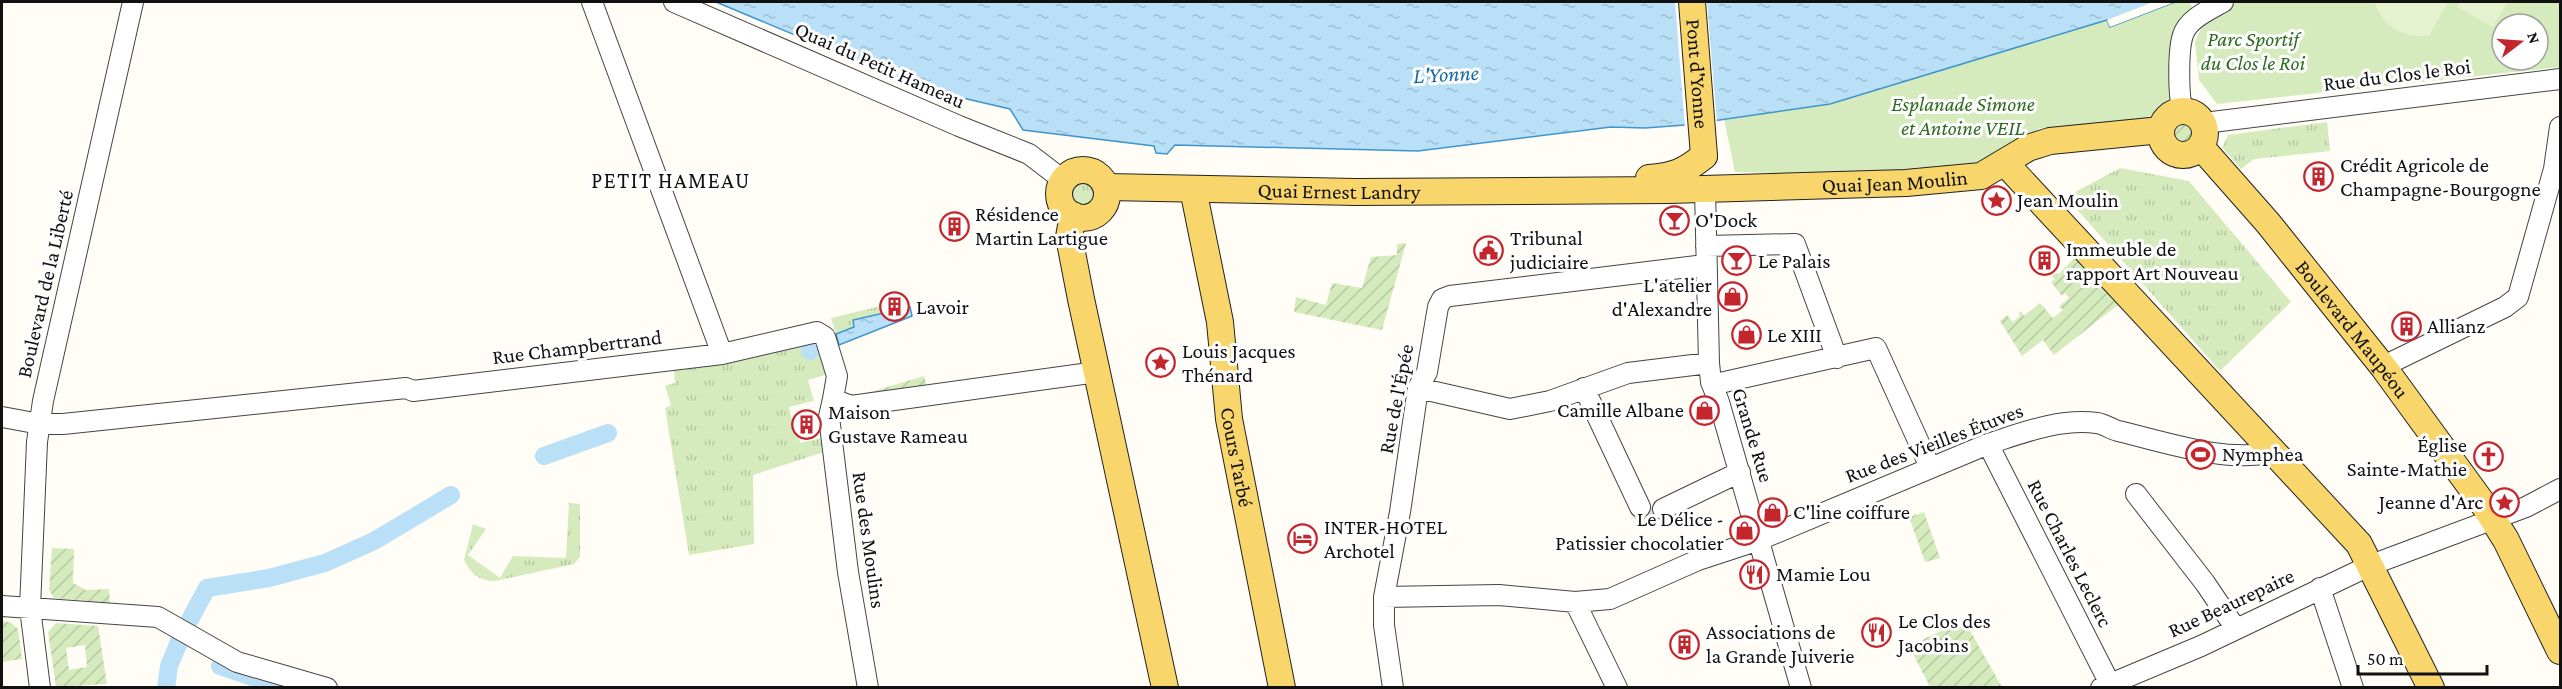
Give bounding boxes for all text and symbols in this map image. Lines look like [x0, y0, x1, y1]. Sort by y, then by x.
north arrow [2490, 12, 2550, 72]
street label: Quai du Petit Hameau [791, 17, 969, 113]
street label: Pont d'Yonne [1681, 18, 1714, 130]
park label: Parc Sportif du Clos le Roi [2201, 27, 2305, 75]
text: N [2524, 30, 2544, 46]
street label: Rue du Clos le Roi [2322, 54, 2473, 96]
water label: L'Yonne [1413, 60, 1480, 88]
park label: Esplanade Simone et Antoine VEIL [1891, 92, 2035, 140]
place label: Crédit Agricole de Champagne-Bourgogne [2340, 153, 2541, 201]
building icon: Crédit Agricole de Champagne-Bourgogne [2303, 161, 2335, 193]
street label: Quai Jean Moulin [1821, 165, 1969, 197]
district label: PETIT HAMEAU [591, 168, 751, 193]
street label: Quai Ernest Landry [1257, 178, 1421, 204]
place icon: Jean Moulin [1980, 184, 2012, 216]
street label: Boulevard de la Liberté [12, 188, 78, 380]
place label: Jean Moulin [2015, 188, 2119, 212]
place label: Résidence Martin Lartigue [975, 202, 1108, 250]
bar icon: O'Dock [1658, 204, 1690, 236]
place label: O'Dock [1695, 208, 1757, 232]
building icon: Résidence Martin Lartigue [938, 210, 970, 242]
place label: Tribunal judiciaire [1509, 226, 1589, 274]
public building icon: Tribunal judiciaire [1473, 234, 1505, 266]
place label: Immeuble de rapport Art Nouveau [2066, 237, 2239, 285]
bar icon: Le Palais [1721, 245, 1753, 277]
building icon: Immeuble de rapport Art Nouveau [2029, 245, 2061, 277]
place label: Le Palais [1758, 249, 1831, 273]
street label: Boulevard Maupéou [2291, 255, 2414, 403]
place label: L'atelier d'Alexandre [1612, 273, 1713, 321]
shop icon: L'atelier d'Alexandre [1717, 281, 1749, 313]
building icon: Lavoir [879, 291, 911, 323]
place label: Lavoir [916, 295, 970, 319]
building icon: Allianz [2390, 310, 2422, 342]
place label: Allianz [2427, 314, 2485, 338]
shop icon: Le XIII [1730, 319, 1762, 351]
place label: Le XIII [1767, 323, 1822, 347]
street label: Rue Champbertrand [491, 325, 663, 369]
place label: Louis Jacques Thénard [1182, 339, 1296, 387]
street label: Rue de l'Épée [1374, 342, 1418, 456]
place icon: Louis Jacques Thénard [1145, 347, 1177, 379]
street label: Grande Rue [1727, 385, 1779, 485]
shop icon: Camille Albane [1689, 394, 1721, 426]
place label: Camille Albane [1557, 398, 1684, 422]
street label: Rue des Vieilles Étuves [1842, 398, 2026, 488]
place label: Maison Gustave Rameau [828, 400, 968, 448]
street label: Cours Tarbé [1216, 406, 1258, 509]
building icon: Maison Gustave Rameau [791, 408, 823, 440]
place label: Église Sainte-Mathie [2347, 433, 2467, 481]
sports icon: Nymphea [2185, 438, 2217, 470]
church icon: Église Sainte-Mathie [2472, 441, 2504, 473]
place label: Nymphea [2222, 442, 2304, 466]
street label: Rue des Moulins [848, 470, 890, 610]
street label: Rue Charles Leclerc [2023, 475, 2118, 631]
place icon: Jeanne d'Arc [2488, 486, 2520, 518]
place label: Jeanne d'Arc [2377, 490, 2483, 514]
shop icon: C'line coiffure [1756, 496, 1788, 528]
place label: C'line coiffure [1793, 500, 1910, 524]
place label: Le Délice - Patissier chocolatier [1555, 507, 1725, 555]
place label: INTER-HOTEL Archotel [1324, 515, 1448, 563]
shop icon: Le Délice - Patissier chocolatier [1729, 515, 1761, 547]
hotel icon: INTER-HOTEL Archotel [1287, 523, 1319, 555]
restaurant icon: Mamie Lou [1739, 558, 1771, 590]
place label: Mamie Lou [1776, 562, 1871, 586]
street label: Rue Beaurepaire [2164, 563, 2298, 643]
place label: Le Clos des Jacobins [1896, 609, 1991, 657]
restaurant icon: Le Clos des Jacobins [1861, 617, 1893, 649]
place label: Associations de la Grande Juiverie [1706, 620, 1855, 668]
building icon: Associations de la Grande Juiverie [1669, 628, 1701, 660]
scale bar [2358, 638, 2487, 676]
text: 50 m [2367, 649, 2404, 669]

